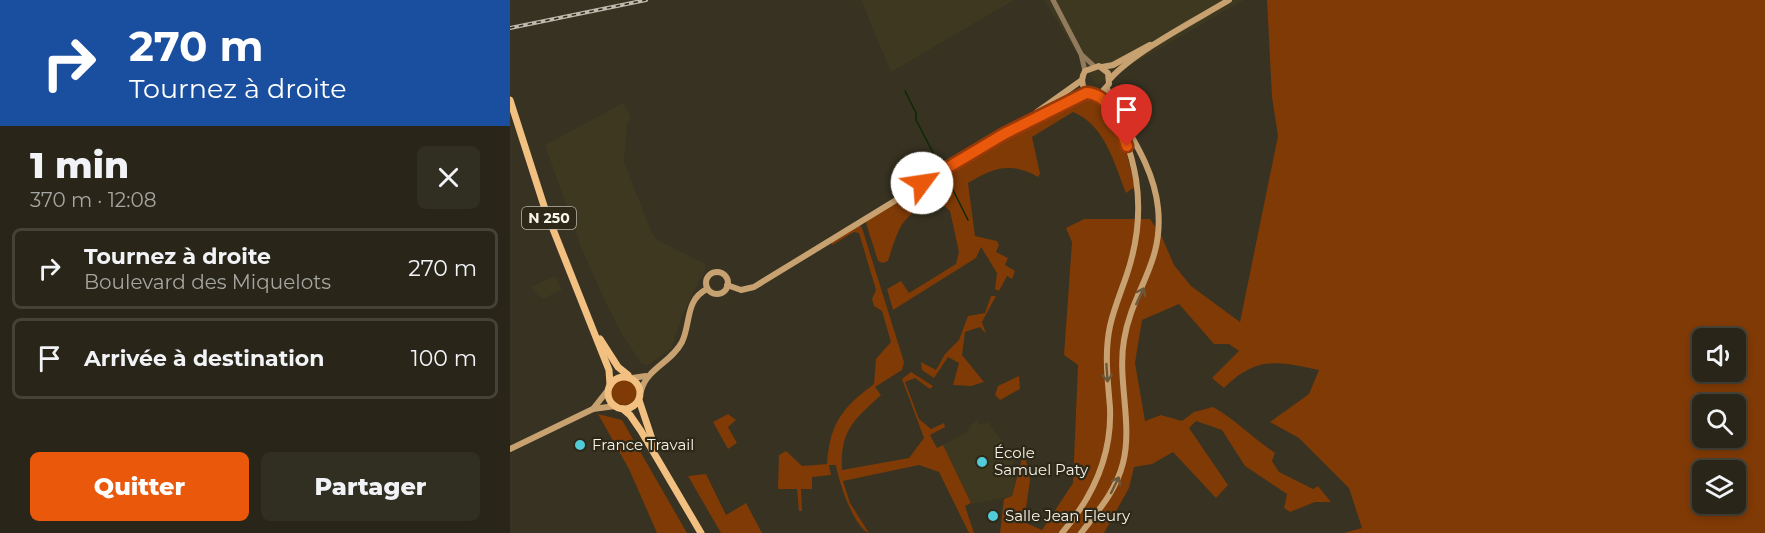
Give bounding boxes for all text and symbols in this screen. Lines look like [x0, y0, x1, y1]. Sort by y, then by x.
text: 270 m [129, 20, 263, 72]
icon: right [30, 24, 108, 102]
text: Tournez à droite [129, 72, 347, 105]
pin [1101, 84, 1152, 146]
icon: arrive [1110, 93, 1143, 126]
text: 1 min [30, 143, 129, 187]
button: close [417, 146, 480, 209]
position arrow [890, 151, 954, 215]
text: 370 m · 12:08 [30, 188, 156, 212]
road number: N 250 [522, 207, 576, 229]
text: Tournez à droite [84, 243, 271, 270]
icon: right [33, 252, 66, 285]
text: 270 m [408, 255, 477, 282]
text: Boulevard des Miquelots [84, 270, 331, 294]
one-way arrow [1134, 287, 1146, 305]
map controls [1692, 328, 1746, 514]
button: sound [1692, 328, 1746, 382]
icon: arrive [33, 342, 66, 375]
text: Arrivée à destination [84, 345, 324, 372]
text: 100 m [411, 345, 477, 372]
one-way arrow [1102, 363, 1113, 383]
button: search [1692, 394, 1746, 448]
place label: France Travail [592, 435, 694, 454]
marker: France Travail [573, 438, 587, 452]
place label: École Samuel Paty [994, 443, 1089, 479]
button: Quitter [30, 452, 249, 521]
button: Partager [261, 452, 480, 521]
marker: École Samuel Paty [975, 455, 989, 469]
button: layers [1692, 460, 1746, 514]
one-way arrow [1109, 477, 1121, 495]
place label: Salle Jean Fleury [1005, 506, 1131, 525]
marker: Salle Jean Fleury [986, 509, 1000, 523]

